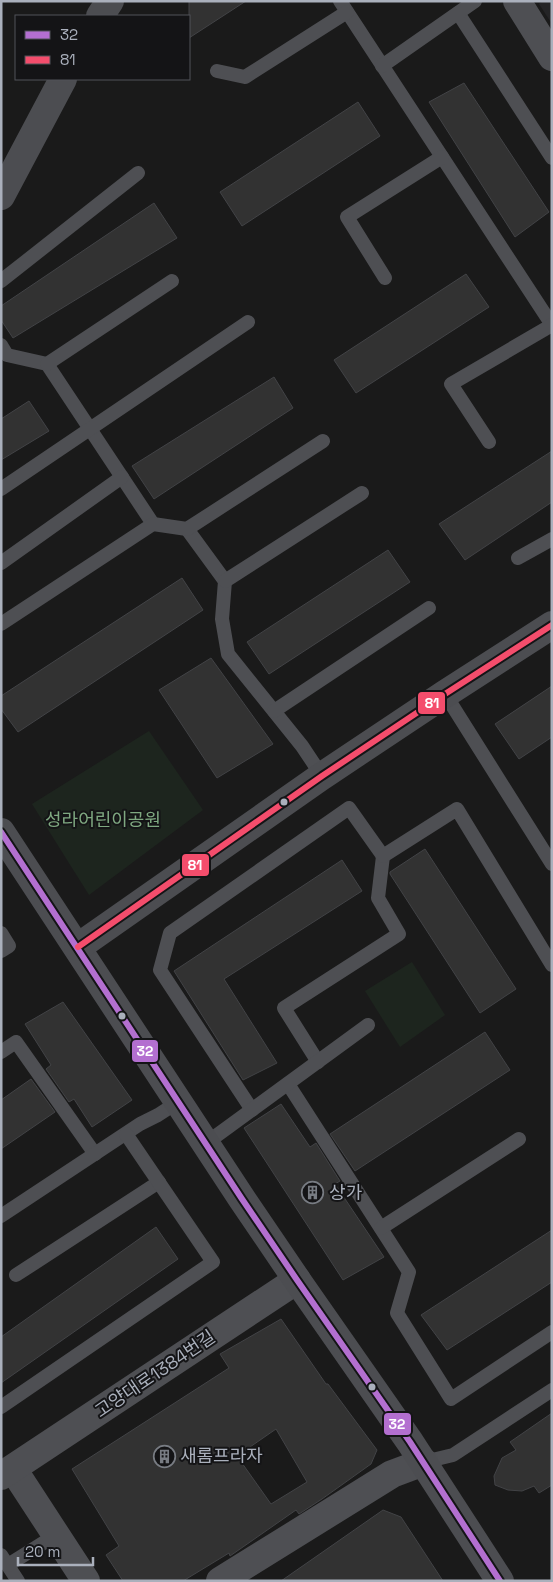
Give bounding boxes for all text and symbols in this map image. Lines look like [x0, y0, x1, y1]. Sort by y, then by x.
legend [15, 15, 190, 80]
text: 32 [60, 25, 78, 44]
text: 81 [60, 50, 76, 69]
line badge: 81 [417, 691, 446, 715]
text: 81 [425, 694, 439, 712]
unlabelled marker [279, 797, 289, 807]
park label: 성라어린이공원 [45, 808, 161, 831]
line badge: 81 [181, 853, 210, 877]
text: 81 [188, 856, 202, 874]
unlabelled marker [117, 1011, 127, 1021]
line badge: 32 [131, 1039, 159, 1063]
text: 32 [137, 1042, 153, 1060]
building icon: 상가 [301, 1181, 325, 1205]
place label: 상가 [329, 1181, 363, 1204]
street label: 고양대로1384번길 [90, 1325, 219, 1422]
unlabelled marker [367, 1382, 377, 1392]
line badge: 32 [383, 1412, 412, 1436]
text: 32 [389, 1415, 405, 1433]
building icon: 새롬프라자 [152, 1444, 176, 1468]
place label: 새롬프라자 [180, 1444, 263, 1467]
scale bar [18, 1534, 92, 1566]
text: 20 m [25, 1542, 60, 1561]

